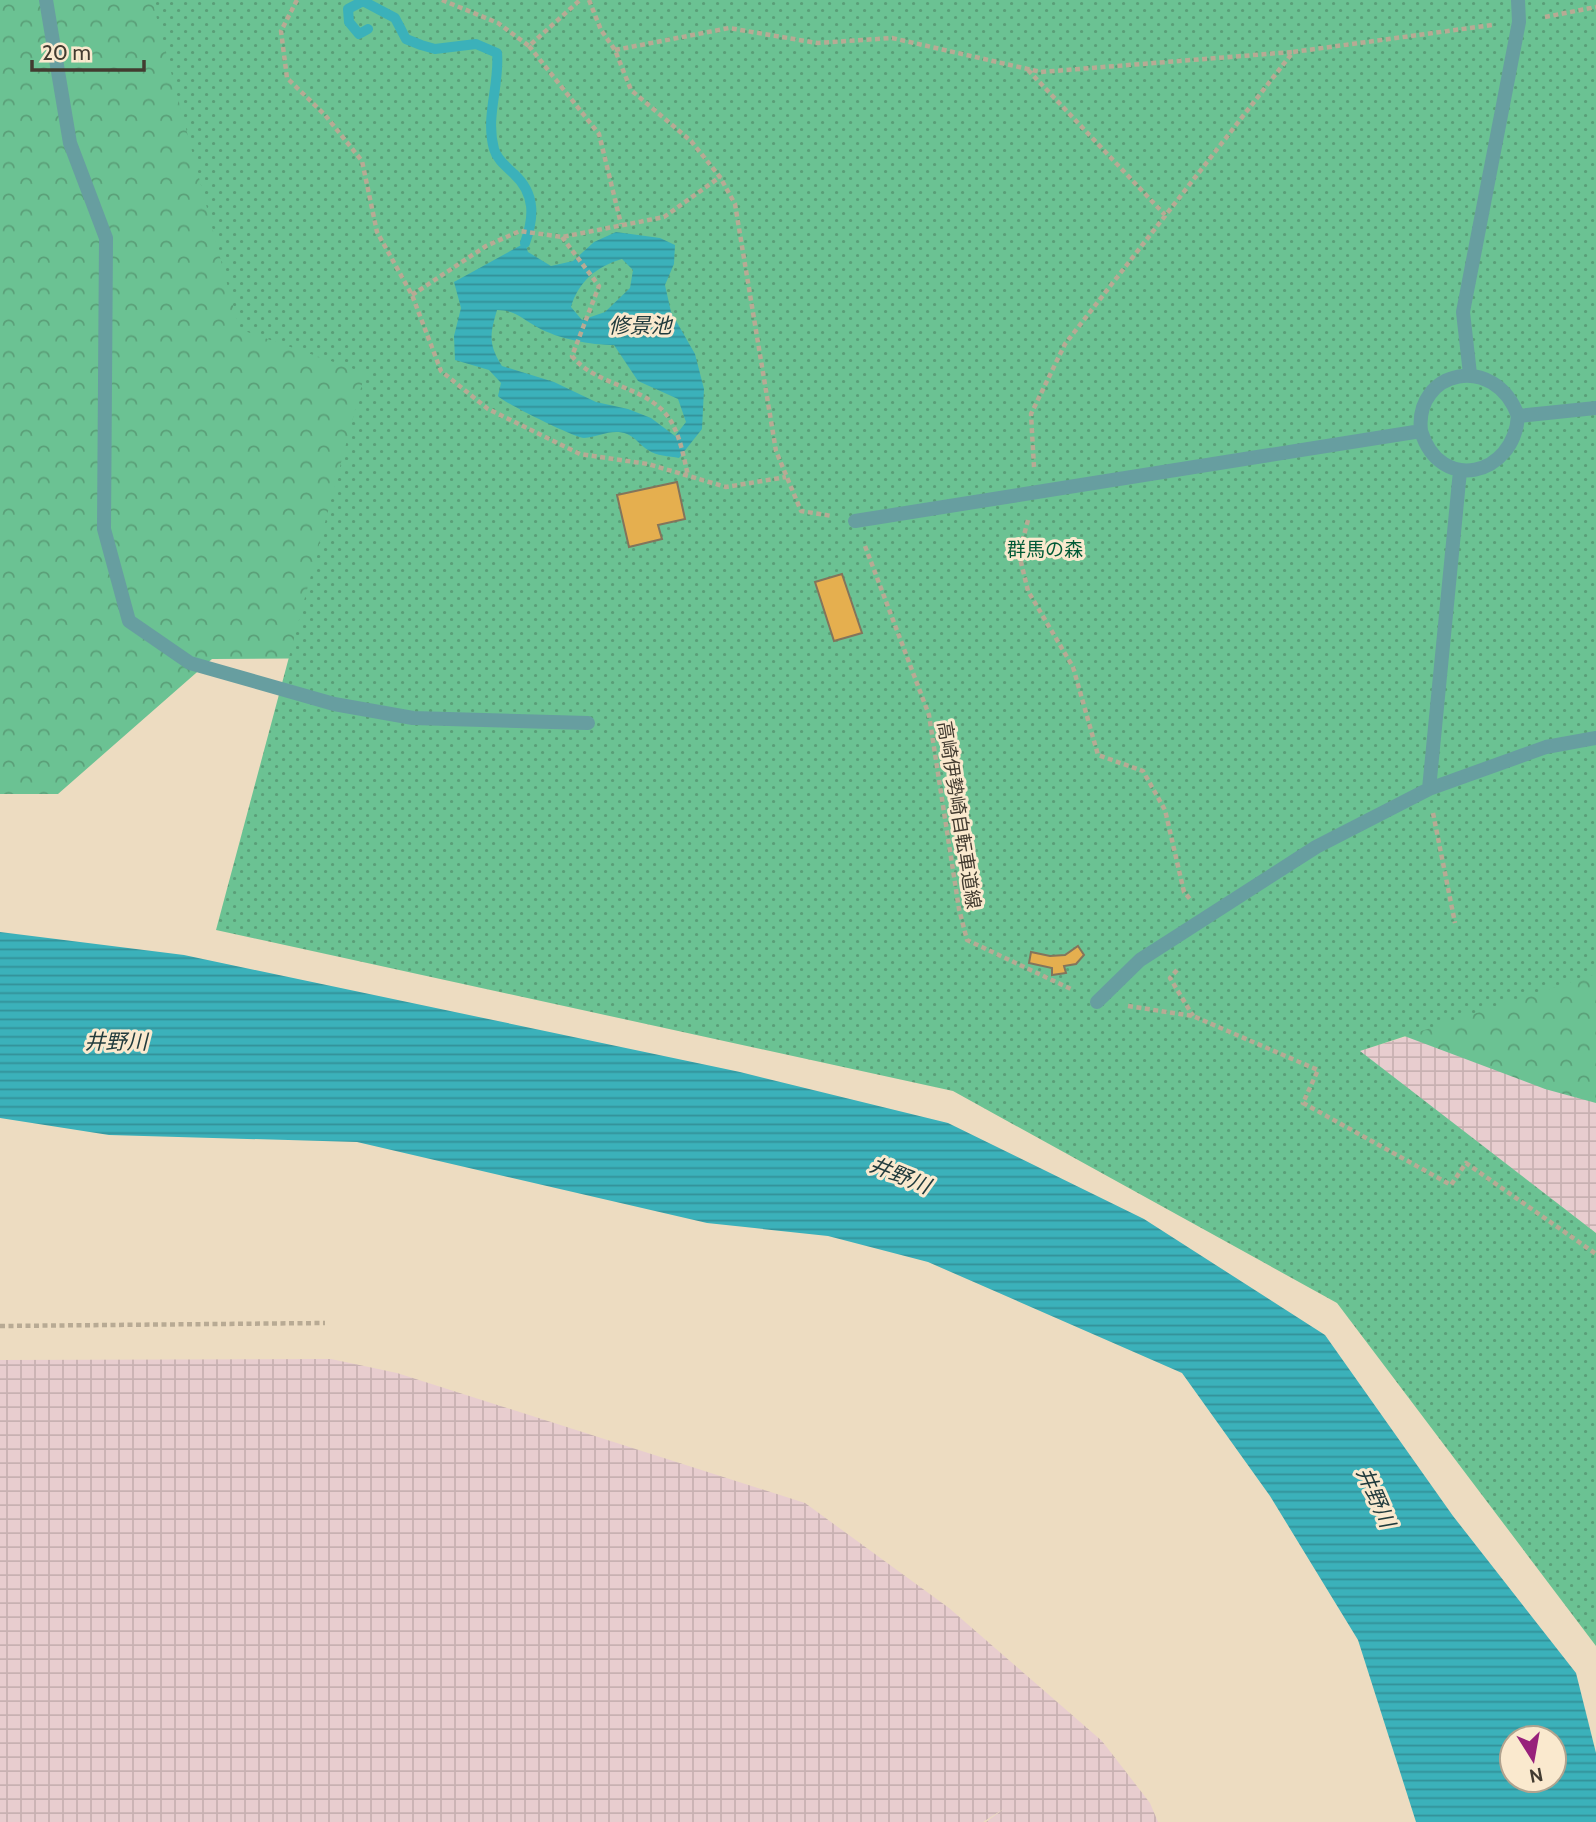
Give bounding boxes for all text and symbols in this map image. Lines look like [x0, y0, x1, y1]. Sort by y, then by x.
scale bar [32, 28, 144, 72]
text: 20 m [42, 40, 91, 65]
water label: 修景池 [609, 313, 673, 338]
park label: 群馬の森 [1007, 538, 1083, 561]
street label: 高崎伊勢崎自転車道線 [933, 719, 985, 911]
water label: 井野川 [85, 1029, 149, 1054]
water label: 井野川 [866, 1152, 936, 1199]
water label: 井野川 [1352, 1463, 1401, 1533]
north arrow [1498, 1724, 1568, 1794]
text: N [1527, 1763, 1545, 1788]

